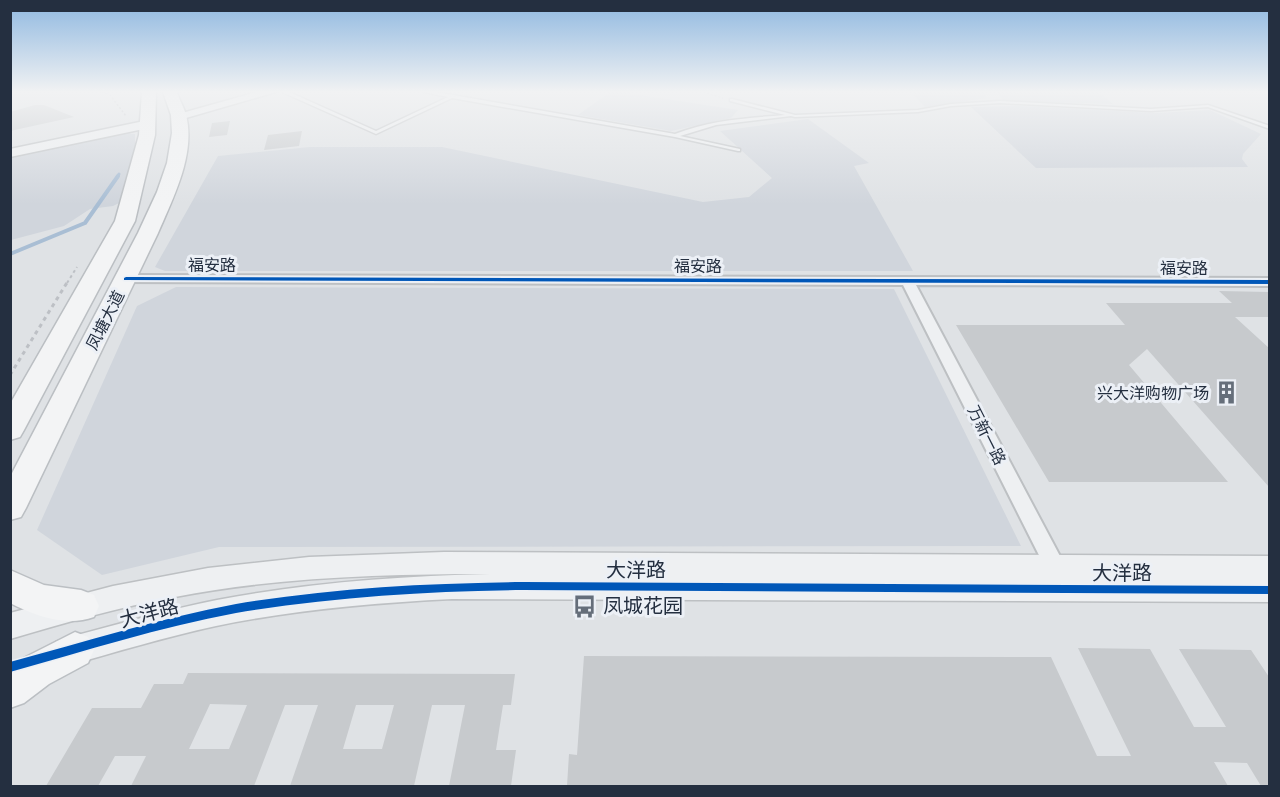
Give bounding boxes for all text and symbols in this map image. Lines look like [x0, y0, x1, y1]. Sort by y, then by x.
street label: 福安路 [188, 257, 236, 274]
street label: 福安路 [674, 258, 722, 275]
street label: 福安路 [1160, 260, 1208, 277]
street label: 凤塘大道 [83, 288, 128, 353]
building icon: 兴大洋购物广场 [1214, 380, 1240, 406]
place label: 兴大洋购物广场 [1097, 385, 1209, 402]
street label: 万新一路 [964, 403, 1009, 468]
street label: 大洋路 [606, 559, 666, 581]
street label: 大洋路 [1092, 562, 1152, 584]
bus stop icon: 凤城花园 [572, 593, 598, 619]
street label: 大洋路 [117, 595, 181, 631]
place label: 凤城花园 [603, 595, 683, 617]

